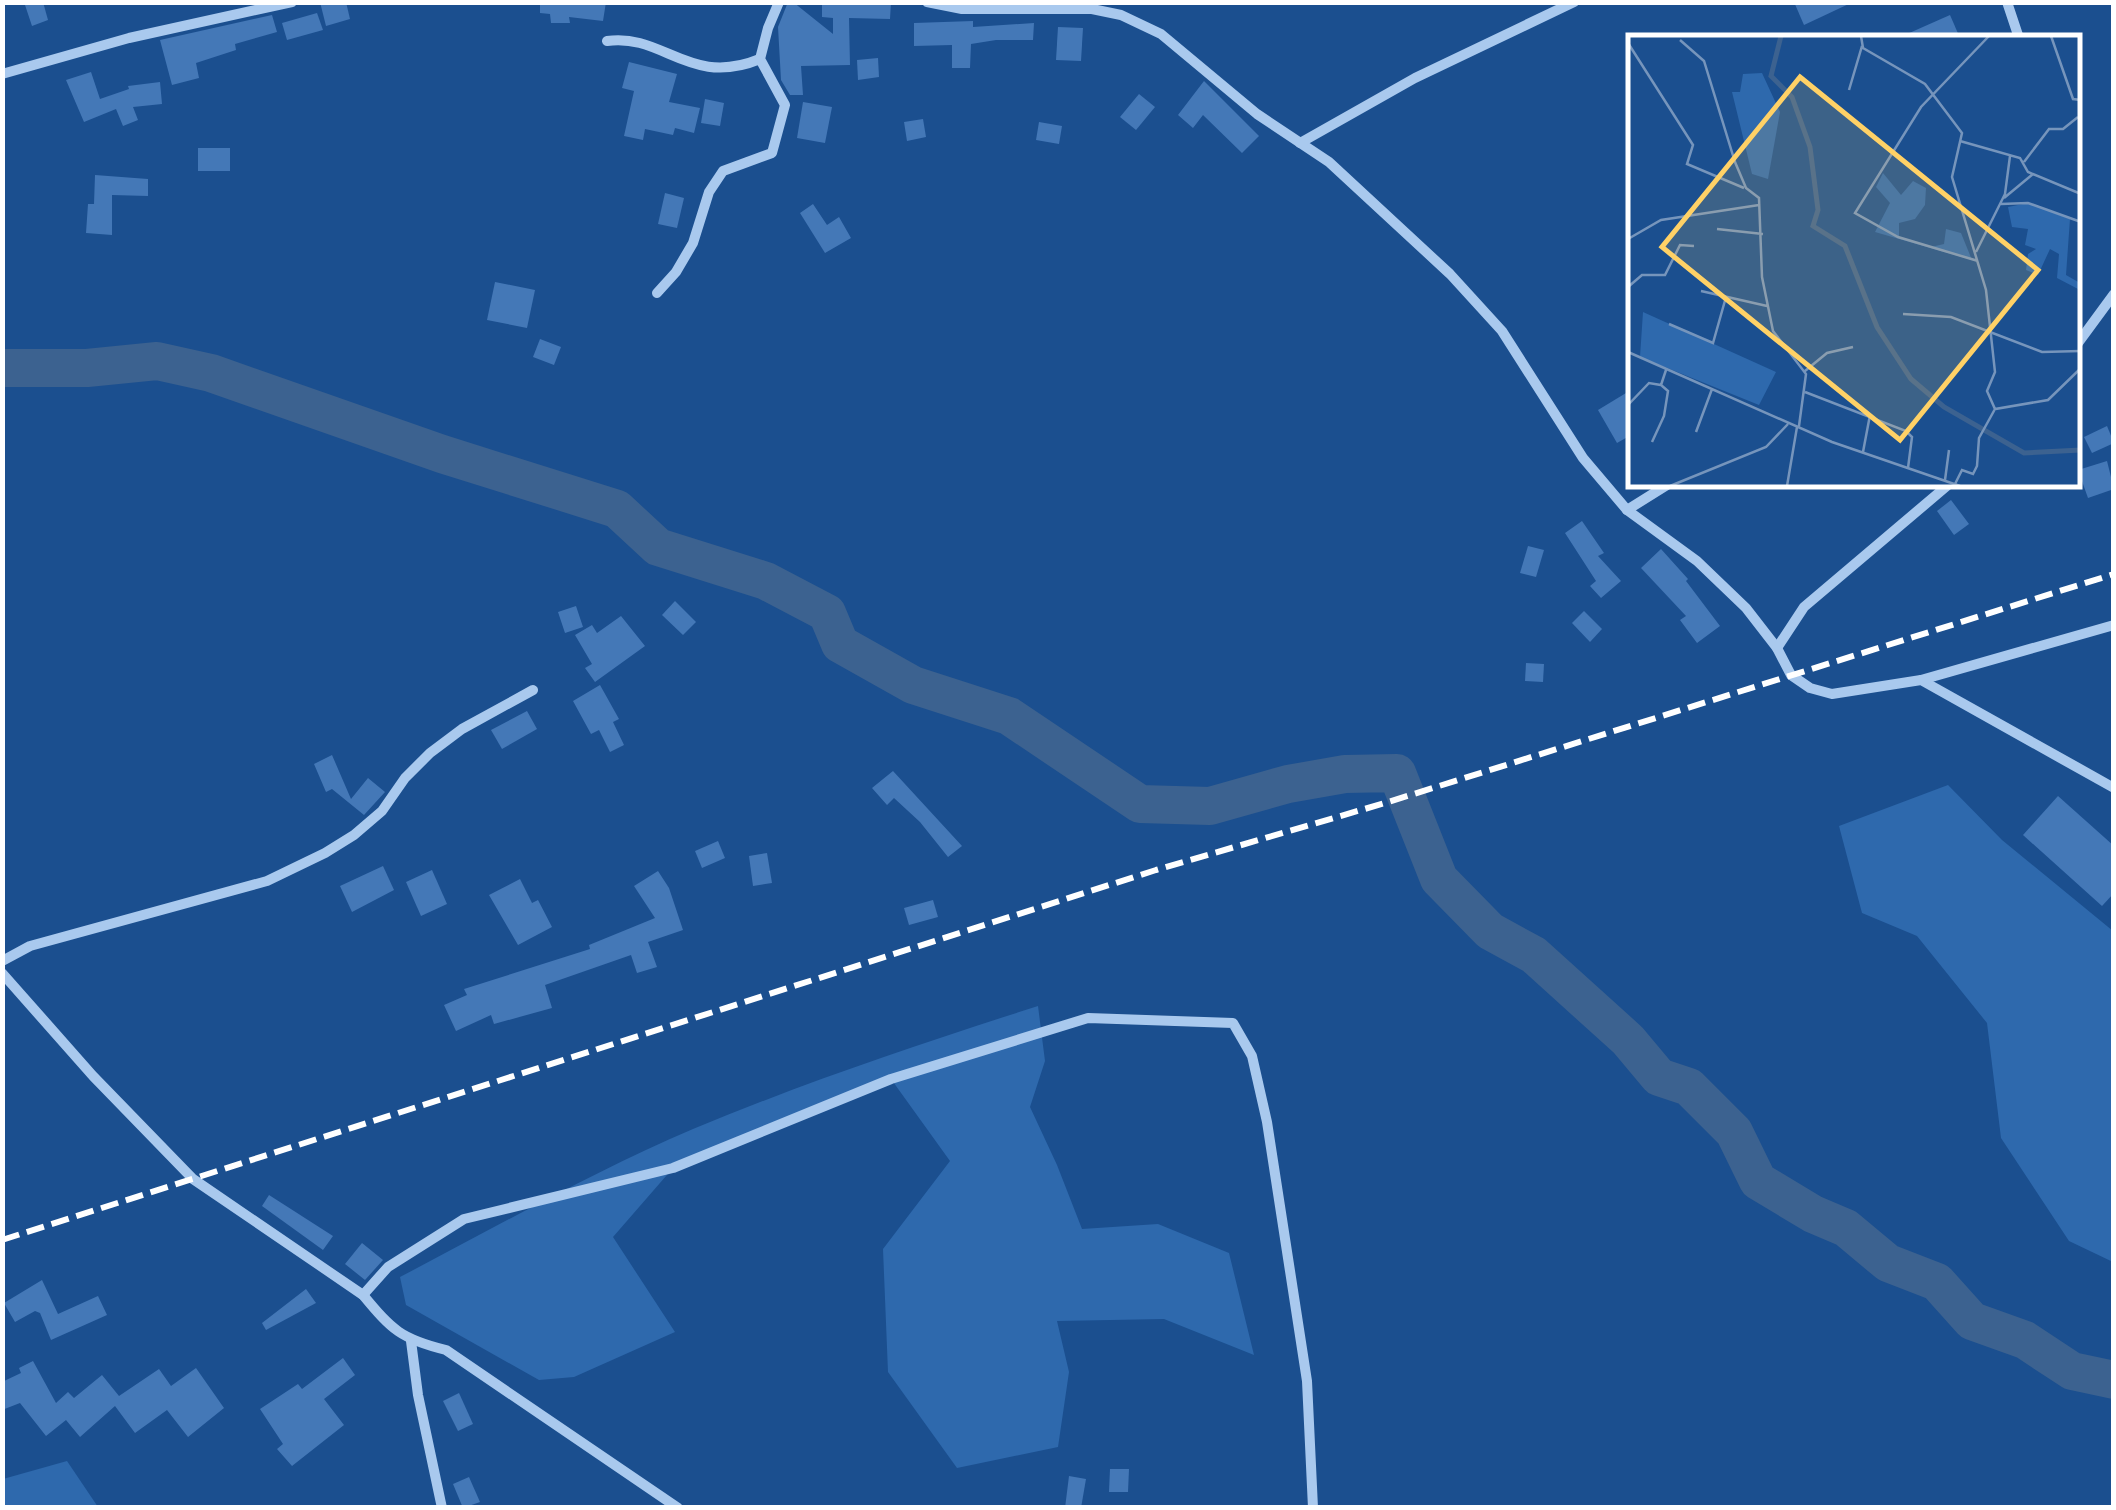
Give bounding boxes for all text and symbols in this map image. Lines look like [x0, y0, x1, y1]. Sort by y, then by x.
inset map [1628, 35, 2081, 488]

